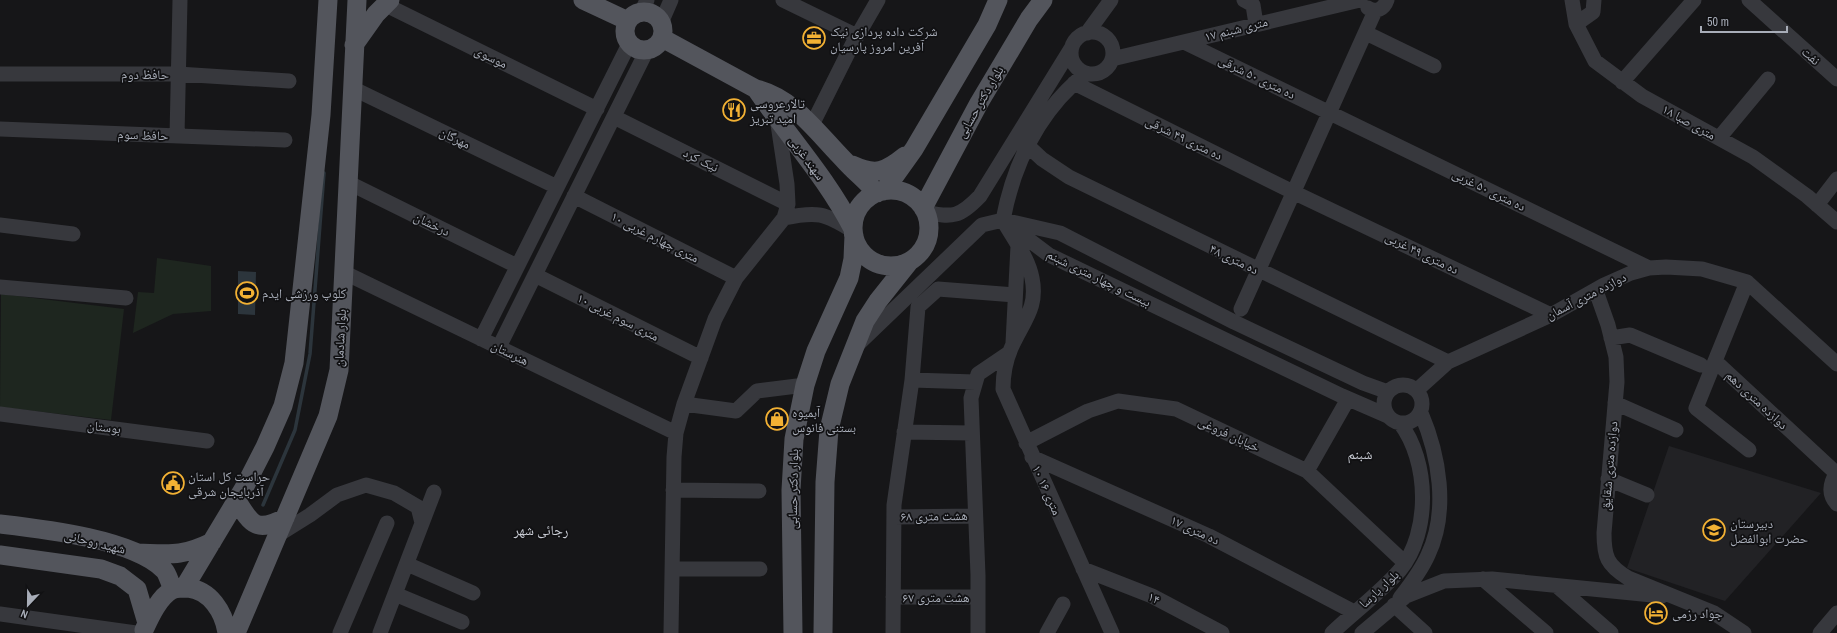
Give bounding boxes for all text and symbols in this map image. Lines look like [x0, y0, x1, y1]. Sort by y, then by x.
scale bar [1701, 8, 1787, 34]
street label: ۱۷ متری شبنم [1203, 13, 1269, 45]
text: 50 m [1707, 14, 1729, 30]
place label: شرکت داده پردازی نیک آفرین امروز پارسیان [830, 23, 937, 55]
office icon: شرکت داده پردازی نیک آفرین امروز پارسیان [801, 25, 827, 51]
street label: موسوی [472, 42, 510, 72]
street label: نفت [1798, 43, 1824, 69]
street label: ده متری ۵۰ شرقی [1216, 51, 1298, 103]
street label: بلوار دکتر حسابی [953, 63, 1007, 141]
street label: حافظ دوم [121, 66, 169, 83]
place label: تالارعروسی امید تبریز [749, 95, 805, 127]
restaurant icon: تالارعروسی امید تبریز [721, 97, 747, 123]
street label: متری صبا ۱۸ [1659, 100, 1719, 144]
street label: ده متری ۴۹ شرقی [1143, 112, 1225, 164]
street label: مهرگان [437, 123, 473, 153]
street label: حافظ سوم [117, 126, 169, 144]
street label: سهند غربی [785, 132, 829, 184]
street label: نیک کرد [680, 144, 722, 176]
street label: ده متری ۵۰ غربی [1450, 165, 1528, 215]
street label: ۱۰ متری چهارم غربی [608, 207, 702, 267]
street label: درخشان [411, 208, 453, 240]
street label: ده متری ۴۹ غربی [1383, 228, 1461, 278]
street label: ده متری ۴۸ [1207, 240, 1261, 278]
street label: بیست و چهار متری شبنم [1044, 245, 1154, 311]
street label: دوازده متری آسمان [1543, 268, 1629, 324]
sports icon: کلوپ ورزشی ایدم [234, 280, 260, 306]
place label: کلوپ ورزشی ایدم [262, 285, 347, 302]
street label: ۱۰ متری سوم غربی [574, 289, 662, 345]
street label: بلوار شادمان [330, 309, 350, 367]
street label: هنرستان [488, 337, 532, 369]
street label: دوازده متری دهم [1722, 367, 1792, 433]
place label: آبمیوه بستنی فانوس [792, 404, 856, 436]
shop icon: آبمیوه بستنی فانوس [764, 406, 790, 432]
street label: خیابان فروغی [1196, 412, 1262, 456]
street label: بوستان [86, 417, 122, 437]
street label: دوازده متری شقایق [1597, 421, 1621, 511]
district label: شبنم [1348, 445, 1372, 464]
street label: بلوار دکتر حسابی [784, 449, 802, 529]
street label: ۱۰ متری ۱۶ [1028, 462, 1066, 518]
place label: حراست کل استان آذربایجان شرقی [188, 468, 270, 500]
public building icon: حراست کل استان آذربایجان شرقی [160, 470, 186, 496]
street label: هشت متری ۶۸ [900, 507, 968, 525]
street label: ده متری ۱۷ [1168, 511, 1222, 549]
place label: دبیرستان حضرت ابوالفضل [1730, 515, 1808, 547]
school or university icon: دبیرستان حضرت ابوالفضل [1701, 517, 1727, 543]
district label: رجائی شهر [513, 521, 568, 539]
street label: شهید روحانی [63, 526, 127, 558]
street label: بلوار پارسا [1355, 566, 1403, 612]
north arrow [8, 585, 48, 625]
street label: ۱۴ [1145, 588, 1163, 608]
street label: هشت متری ۶۷ [902, 589, 970, 606]
hotel icon: جواد رزمی [1643, 600, 1669, 626]
place label: جواد رزمی [1672, 605, 1723, 622]
text: N [19, 607, 30, 622]

